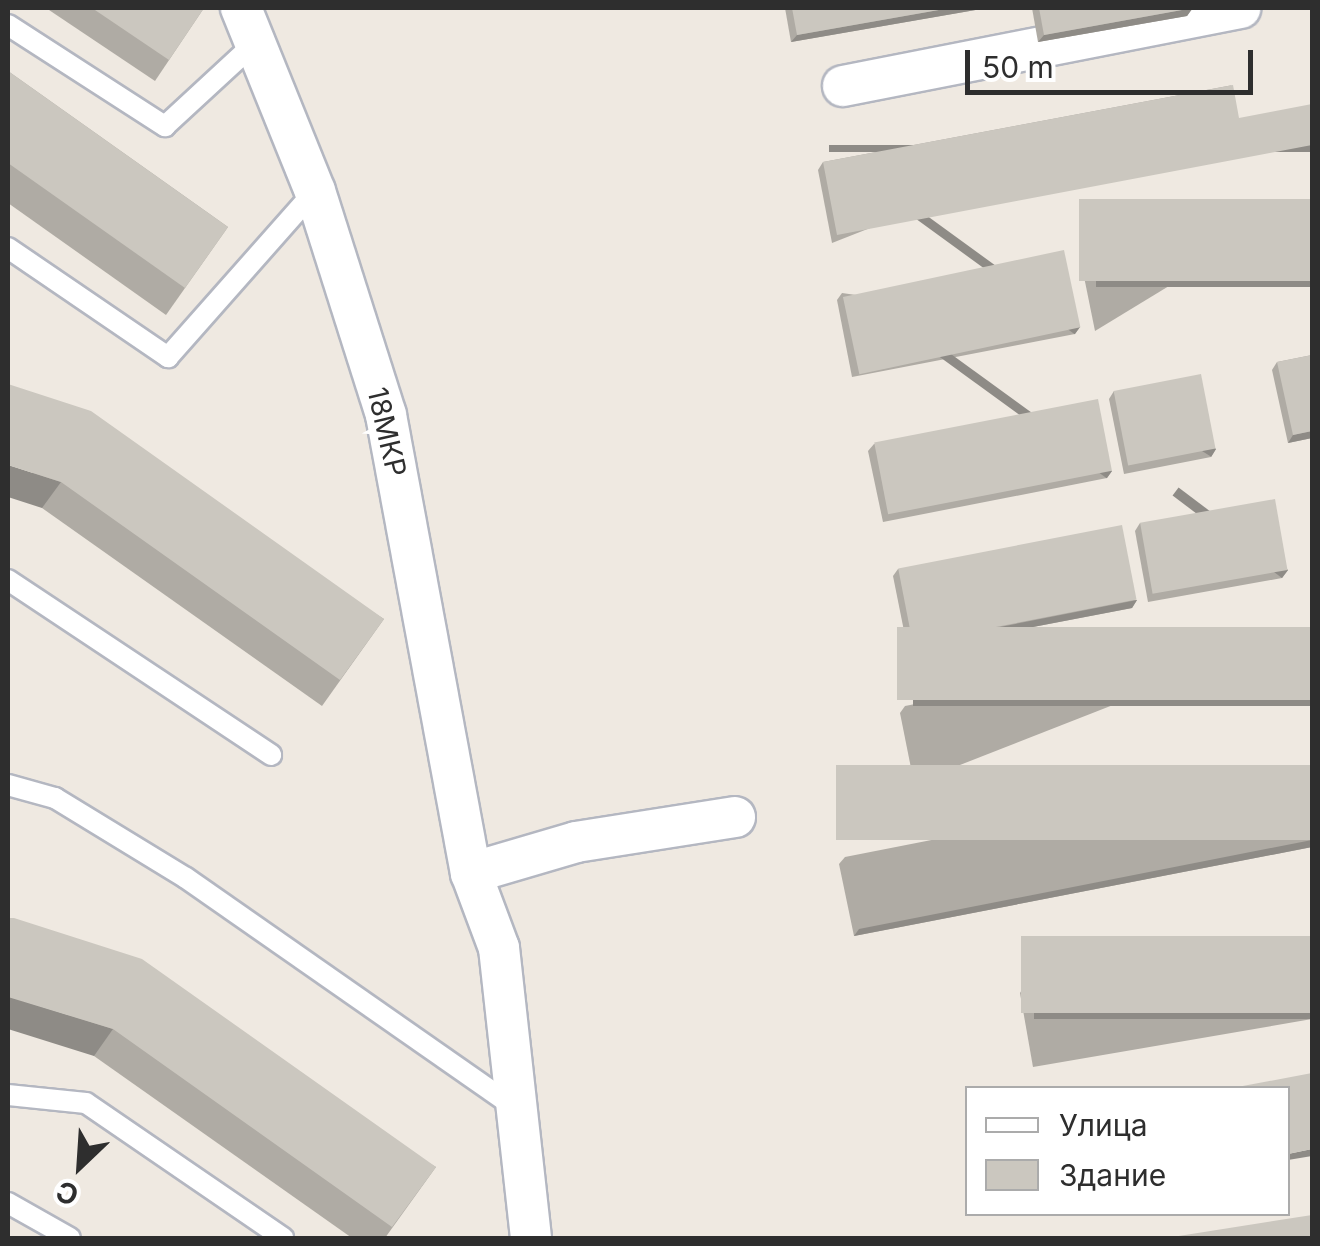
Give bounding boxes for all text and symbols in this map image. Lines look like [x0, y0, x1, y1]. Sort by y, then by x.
scale bar [970, 30, 1258, 92]
text: 50 m [982, 49, 1054, 85]
street label: 18МКР [360, 384, 414, 480]
legend [965, 1086, 1290, 1216]
text: Улица [1059, 1107, 1148, 1143]
north arrow [30, 1116, 130, 1216]
text: Здание [1059, 1157, 1166, 1193]
text: С [51, 1173, 84, 1213]

